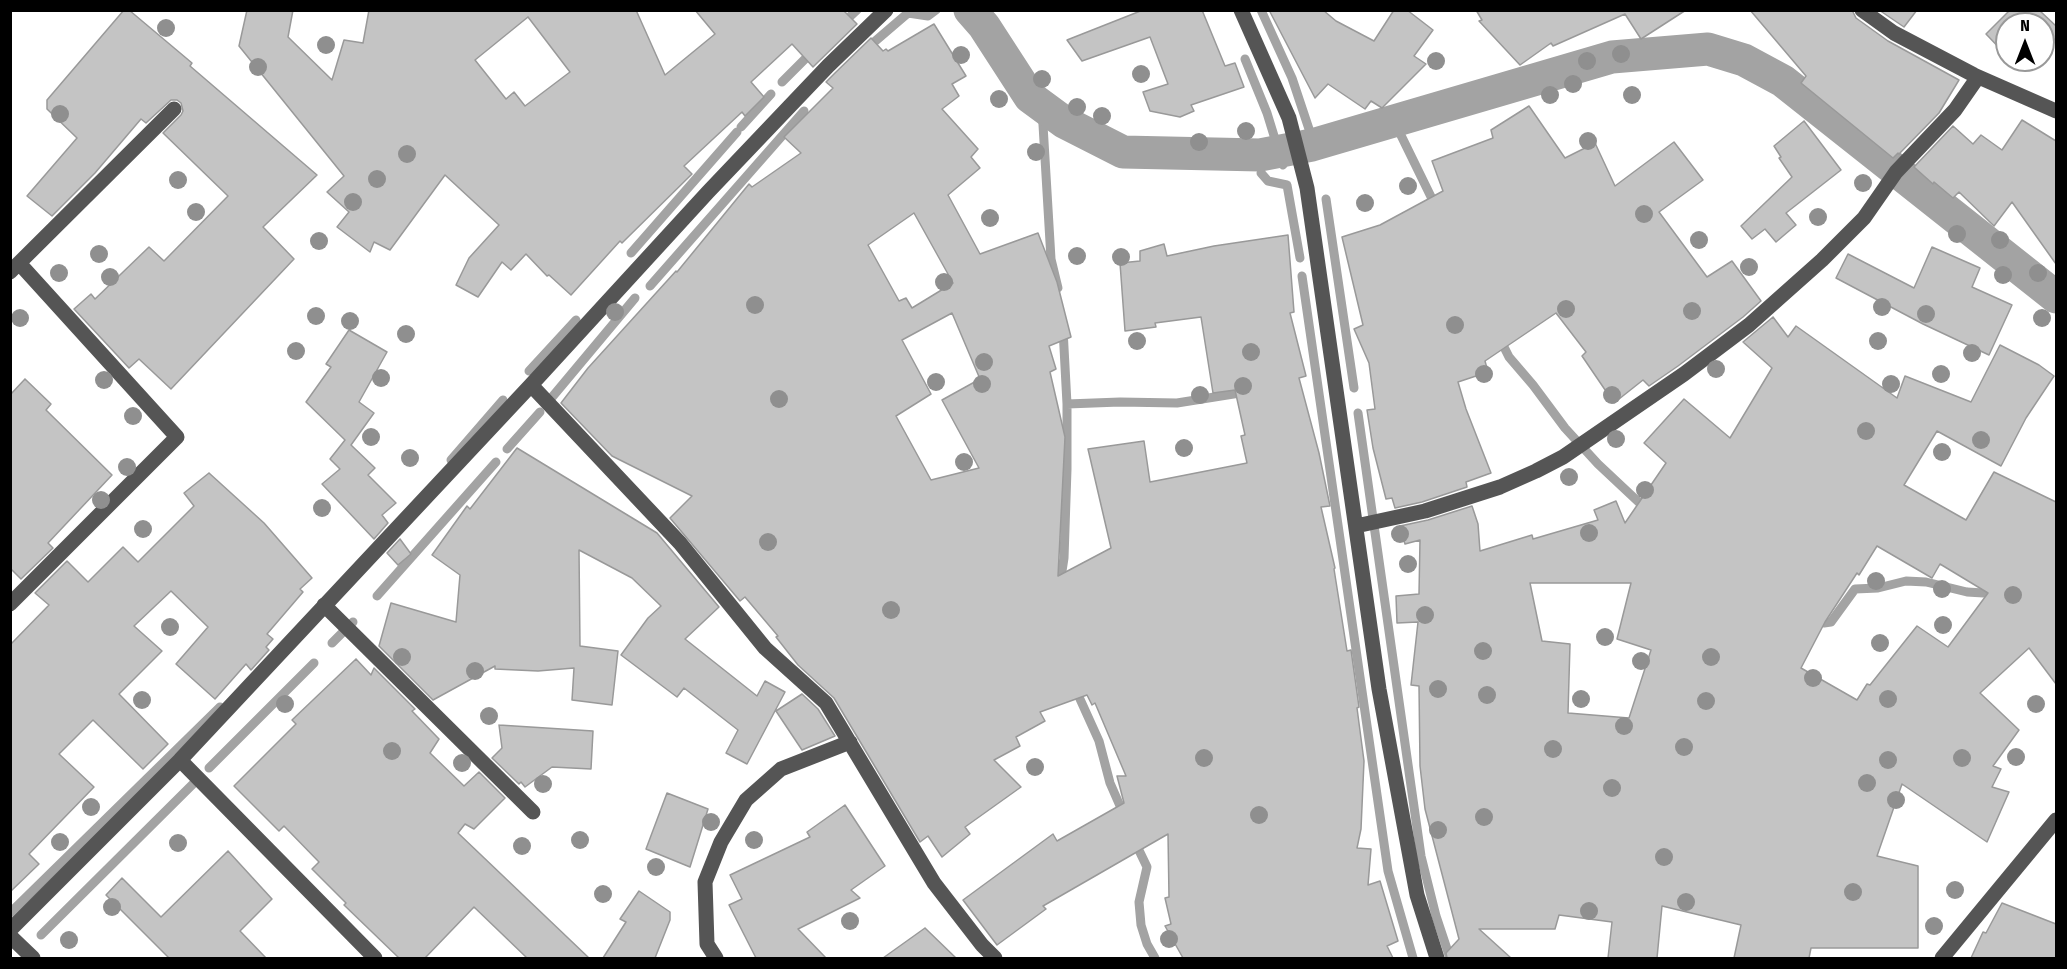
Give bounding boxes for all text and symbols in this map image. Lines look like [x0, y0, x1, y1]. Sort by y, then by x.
north arrow [1995, 12, 2055, 72]
text: N [2020, 16, 2030, 35]

